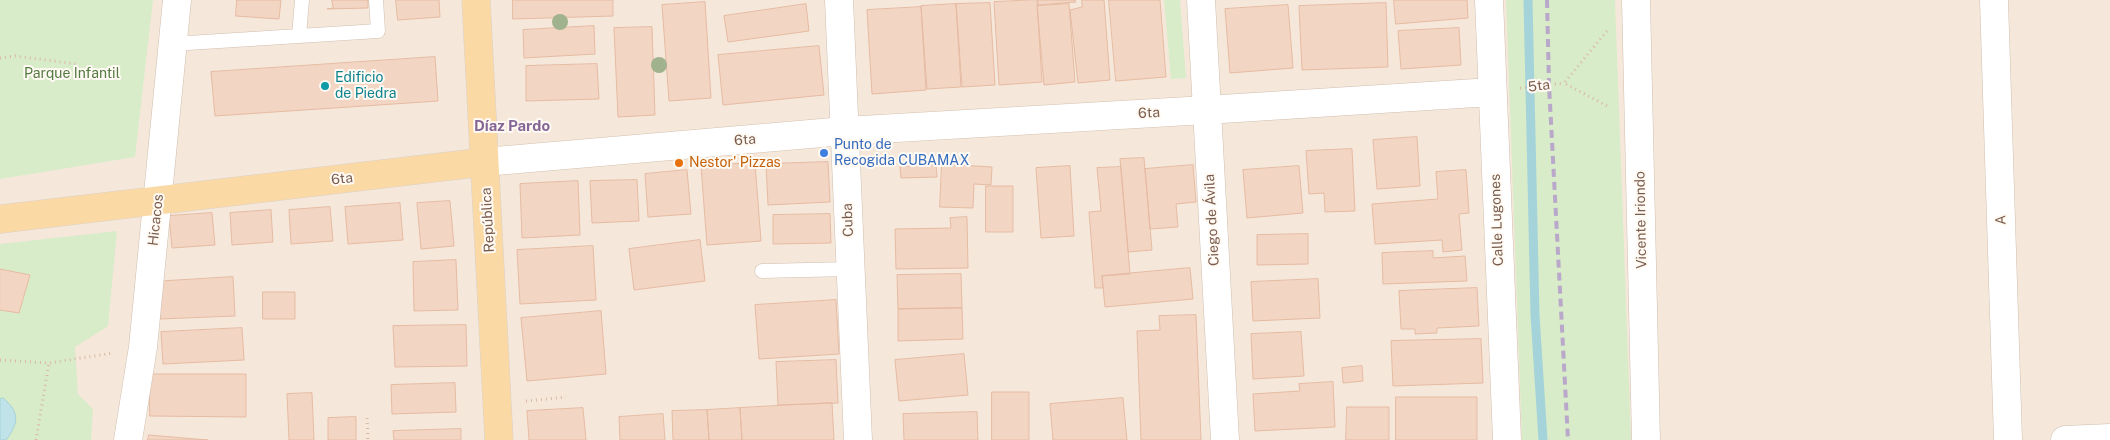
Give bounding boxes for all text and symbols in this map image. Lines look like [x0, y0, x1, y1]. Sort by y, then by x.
park label: Parque Infantil [24, 66, 120, 82]
place label: Edificio de Piedra [335, 70, 396, 102]
street label: 5ta [1527, 76, 1551, 96]
marker: Edificio de Piedra [319, 80, 331, 92]
street label: 6ta [1138, 104, 1160, 122]
district label: Díaz Pardo [474, 117, 550, 135]
street label: 6ta [733, 131, 757, 149]
place label: Punto de Recogida CUBAMAX [834, 137, 969, 170]
marker: Punto de Recogida CUBAMAX [818, 147, 830, 159]
place label: Nestor' Pizzas [689, 155, 781, 171]
marker: Nestor' Pizzas [673, 157, 685, 169]
street label: 6ta [330, 169, 354, 189]
street label: Vicente Iriondo [1632, 171, 1650, 269]
street label: Ciego de Ávila [1201, 174, 1223, 266]
street label: Calle Lugones [1487, 174, 1507, 266]
street label: República [478, 187, 498, 253]
street label: Hicacos [145, 193, 167, 247]
street label: Cuba [839, 203, 857, 237]
street label: A [1992, 215, 2010, 225]

